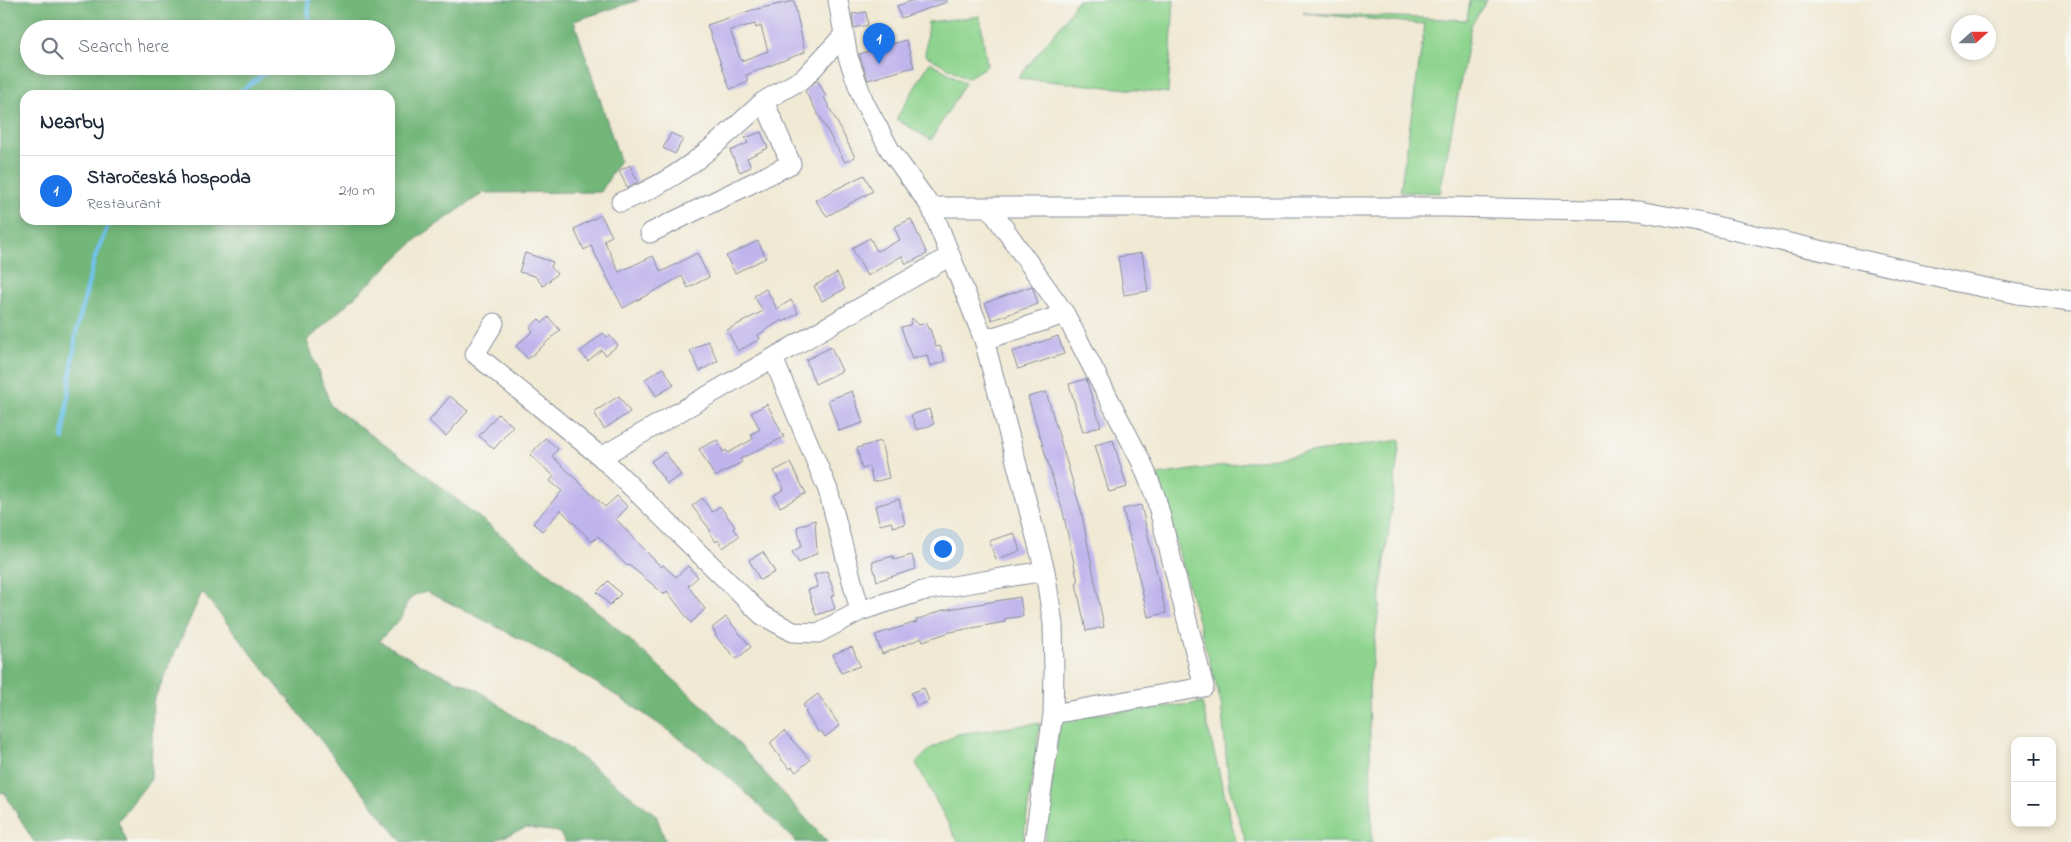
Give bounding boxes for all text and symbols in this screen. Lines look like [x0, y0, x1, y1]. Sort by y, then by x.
north arrow [1951, 15, 1996, 60]
search box [20, 20, 395, 75]
pin: 1 [863, 23, 895, 64]
icon: search [38, 34, 66, 62]
text: Search here [78, 34, 169, 61]
text: Nearby [40, 108, 104, 138]
text: Staročeská hospoda [87, 165, 251, 192]
text: 1 [53, 179, 59, 203]
text: 210 m [339, 179, 375, 203]
text: Restaurant [87, 192, 161, 216]
your location [930, 536, 956, 562]
map controls [2011, 737, 2056, 827]
button: + [2011, 737, 2056, 782]
button: − [2011, 782, 2056, 827]

